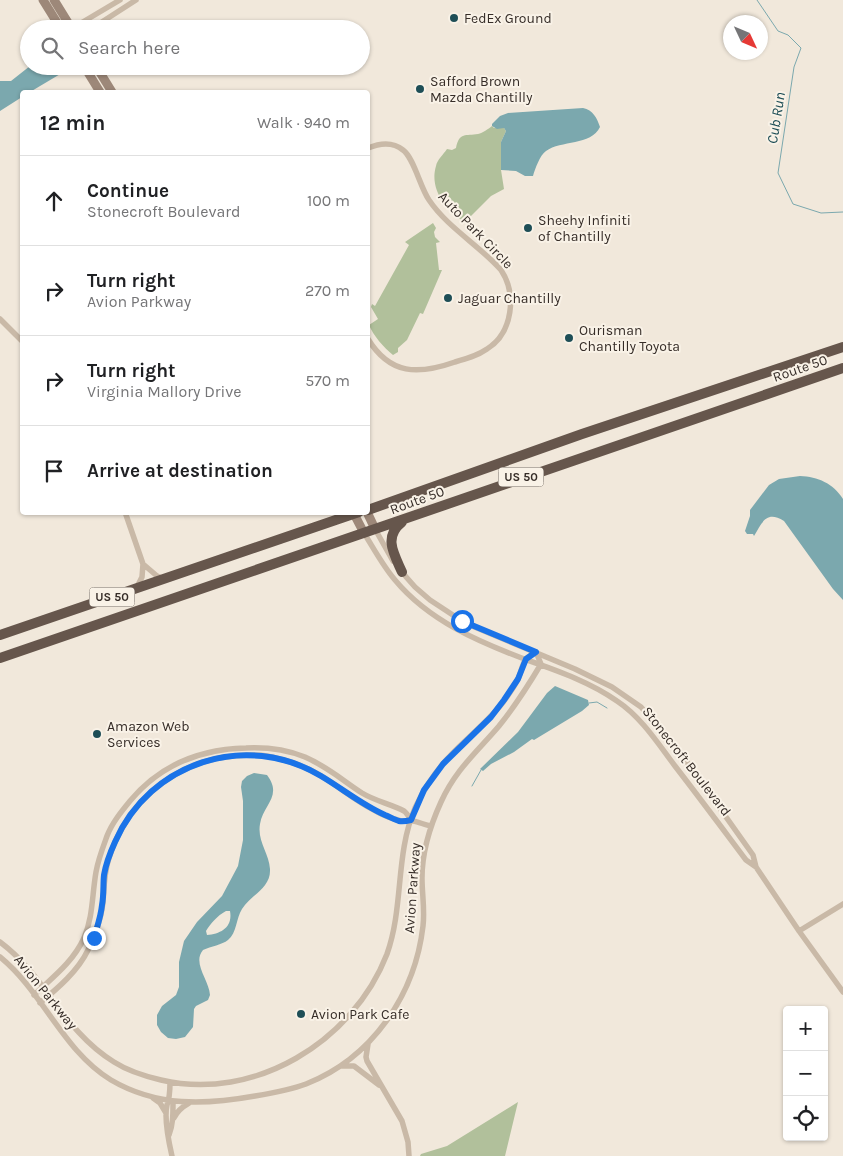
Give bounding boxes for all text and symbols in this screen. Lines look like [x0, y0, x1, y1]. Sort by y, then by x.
place label: FedEx Ground [464, 10, 552, 27]
marker: FedEx Ground [448, 12, 460, 24]
north arrow [723, 15, 768, 60]
search box [20, 20, 370, 75]
icon: search [38, 34, 66, 62]
text: Search here [78, 37, 180, 59]
place label: Safford Brown Mazda Chantilly [430, 73, 533, 106]
marker: Safford Brown Mazda Chantilly [414, 83, 426, 95]
water label: Cub Run [763, 91, 789, 145]
text: 12 min [40, 111, 105, 135]
text: Walk · 940 m [257, 113, 350, 132]
text: Continue [87, 180, 169, 202]
icon: ahead [40, 187, 68, 215]
street label: Auto Park Circle [435, 188, 517, 272]
text: 100 m [307, 191, 350, 210]
text: Stonecroft Boulevard [87, 202, 241, 221]
place label: Sheehy Infiniti of Chantilly [538, 212, 631, 245]
marker: Sheehy Infiniti of Chantilly [522, 222, 534, 234]
text: Turn right [87, 270, 176, 292]
icon: right [40, 277, 68, 305]
text: 270 m [305, 281, 350, 300]
place label: Jaguar Chantilly [458, 290, 561, 307]
text: Avion Parkway [87, 292, 191, 311]
marker: Jaguar Chantilly [442, 292, 454, 304]
place label: Ourisman Chantilly Toyota [579, 322, 680, 355]
marker: Ourisman Chantilly Toyota [563, 332, 575, 344]
street label: Route 50 [771, 351, 830, 386]
text: Turn right [87, 360, 176, 382]
icon: right [40, 367, 68, 395]
text: 570 m [305, 371, 350, 390]
text: Virginia Mallory Drive [87, 382, 242, 401]
icon: arrive [40, 457, 68, 485]
text: Arrive at destination [87, 460, 273, 482]
road number: US 50 [498, 468, 544, 487]
street label: Route 50 [388, 483, 447, 518]
road number: US 50 [90, 588, 134, 606]
route start [451, 610, 474, 633]
street label: Stonecroft Boulevard [639, 703, 735, 819]
place label: Amazon Web Services [107, 718, 189, 751]
marker: Amazon Web Services [91, 728, 103, 740]
street label: Avion Parkway [401, 842, 424, 934]
route end [83, 927, 106, 950]
street label: Avion Parkway [10, 952, 81, 1033]
place label: Avion Park Cafe [311, 1006, 409, 1023]
map controls [783, 1006, 828, 1141]
button: + [783, 1006, 828, 1051]
marker: Avion Park Cafe [295, 1008, 307, 1020]
button: − [783, 1051, 828, 1096]
button: locate [783, 1096, 828, 1141]

